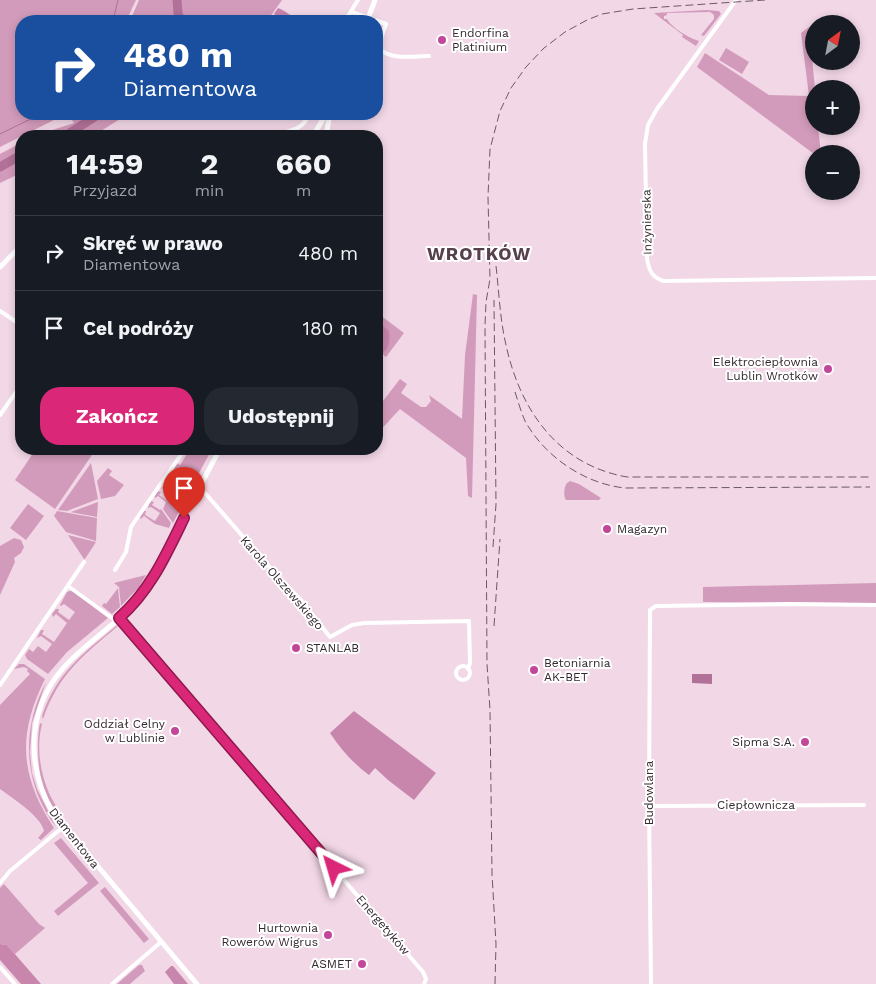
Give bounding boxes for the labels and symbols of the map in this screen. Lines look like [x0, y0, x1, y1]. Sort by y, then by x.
north arrow [805, 15, 860, 70]
place label: Endorfina Platinium [452, 26, 509, 54]
marker: Endorfina Platinium [436, 34, 448, 46]
street label: Inżynierska [639, 189, 655, 255]
district label: WROTKÓW [427, 243, 531, 264]
place label: Elektrociepłownia Lublin Wrotków [713, 355, 818, 383]
marker: Elektrociepłownia Lublin Wrotków [822, 363, 834, 375]
pin [163, 467, 205, 518]
place label: Magazyn [617, 522, 667, 536]
marker: Magazyn [601, 523, 613, 535]
street label: Karola Olszewskiego [238, 533, 326, 633]
place label: STANLAB [306, 641, 359, 655]
marker: STANLAB [290, 642, 302, 654]
place label: Betoniarnia AK-BET [544, 656, 611, 684]
marker: Betoniarnia AK-BET [528, 664, 540, 676]
place label: Oddział Celny w Lublinie [84, 717, 166, 745]
marker: Oddział Celny w Lublinie [169, 725, 181, 737]
place label: Sipma S.A. [732, 735, 795, 749]
marker: Sipma S.A. [799, 736, 811, 748]
street label: Budowlana [642, 761, 656, 825]
street label: Ciepłownicza [717, 798, 795, 812]
street label: Diamentowa [46, 805, 102, 871]
position arrow [307, 841, 359, 893]
street label: Energetyków [353, 892, 413, 958]
place label: Hurtownia Rowerów Wigrus [221, 921, 318, 949]
marker: Hurtownia Rowerów Wigrus [322, 929, 334, 941]
place label: ASMET [311, 957, 352, 971]
marker: ASMET [356, 958, 368, 970]

